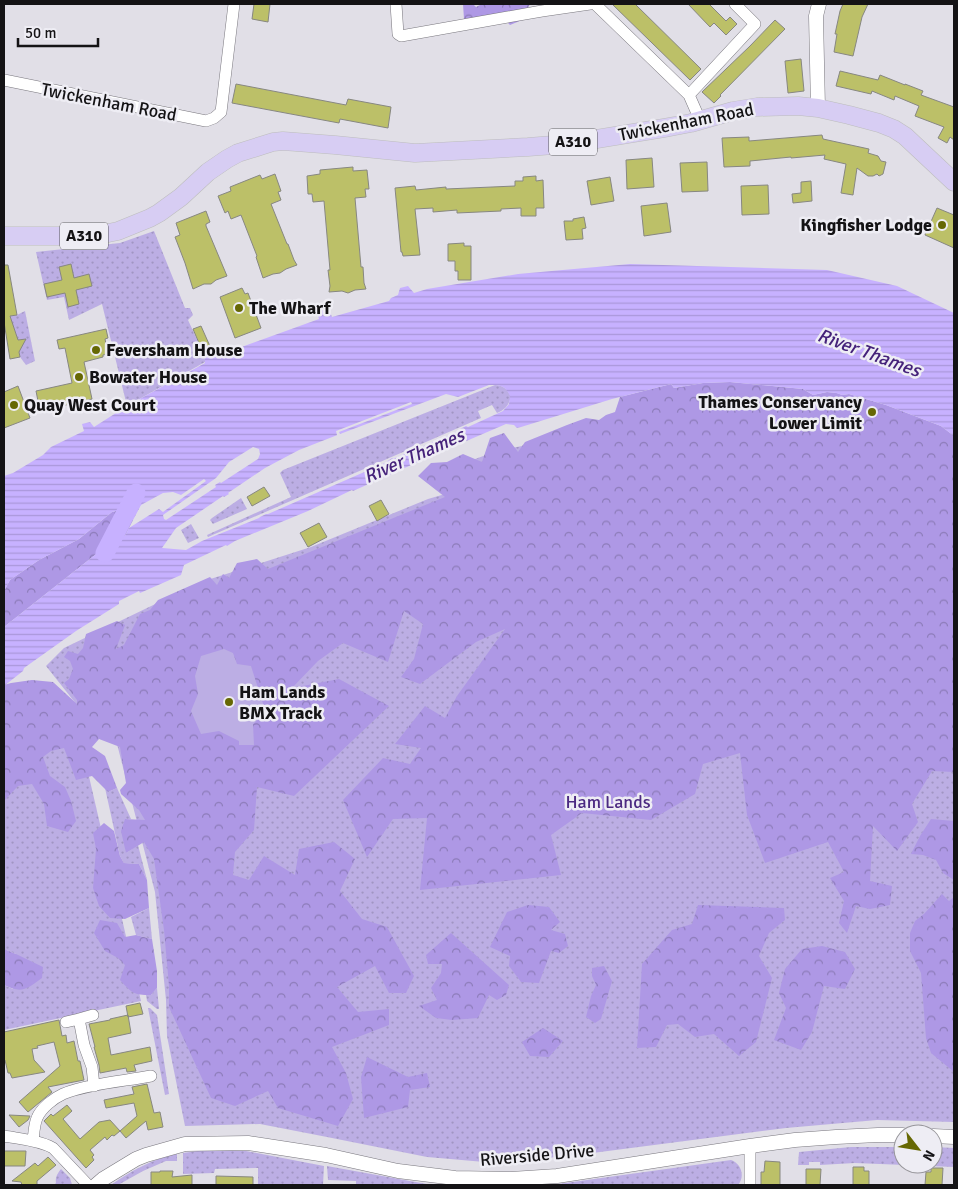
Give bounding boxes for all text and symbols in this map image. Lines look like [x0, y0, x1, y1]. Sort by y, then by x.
scale bar [18, 15, 98, 47]
text: 50 m [25, 24, 56, 42]
street label: Twickenham Road [39, 78, 179, 126]
street label: Twickenham Road [616, 98, 756, 146]
road number: A310 [549, 128, 597, 156]
place label: Kingfisher Lodge [800, 214, 932, 236]
marker: Kingfisher Lodge [936, 219, 948, 231]
road number: A310 [60, 222, 108, 250]
place label: The Wharf [249, 297, 332, 319]
marker: The Wharf [233, 302, 245, 314]
water label: River Thames [814, 323, 925, 383]
place label: Feversham House [106, 339, 242, 361]
marker: Feversham House [90, 344, 102, 356]
place label: Bowater House [89, 366, 207, 388]
marker: Bowater House [73, 371, 85, 383]
place label: Thames Conservancy Lower Limit [698, 391, 862, 434]
place label: Quay West Court [24, 394, 156, 416]
marker: Quay West Court [8, 399, 20, 411]
marker: Thames Conservancy Lower Limit [866, 406, 878, 418]
water label: River Thames [360, 422, 470, 489]
place label: Ham Lands BMX Track [239, 681, 325, 724]
marker: Ham Lands BMX Track [223, 696, 235, 708]
park label: Ham Lands [565, 791, 651, 813]
north arrow [893, 1124, 943, 1174]
street label: Riverside Drive [479, 1139, 595, 1171]
text: N [919, 1147, 939, 1164]

